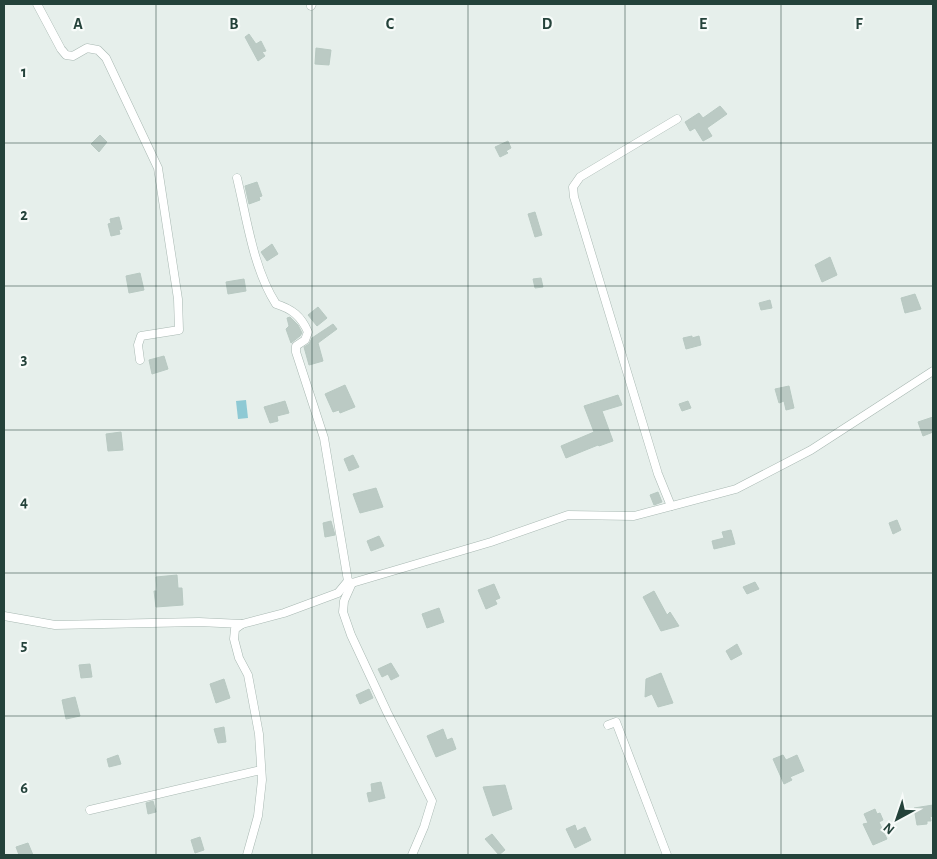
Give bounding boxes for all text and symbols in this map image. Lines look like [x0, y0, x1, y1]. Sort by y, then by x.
text: A [73, 16, 83, 32]
text: B [229, 16, 239, 32]
text: C [386, 16, 395, 32]
text: D [542, 16, 553, 32]
text: E [699, 16, 707, 32]
text: F [855, 16, 863, 32]
text: 1 [21, 64, 27, 80]
text: 2 [20, 207, 28, 223]
text: 3 [21, 351, 28, 367]
text: 4 [20, 494, 28, 510]
text: 5 [21, 637, 28, 653]
text: 6 [20, 780, 28, 796]
north arrow [872, 794, 922, 844]
text: N [881, 820, 898, 837]

